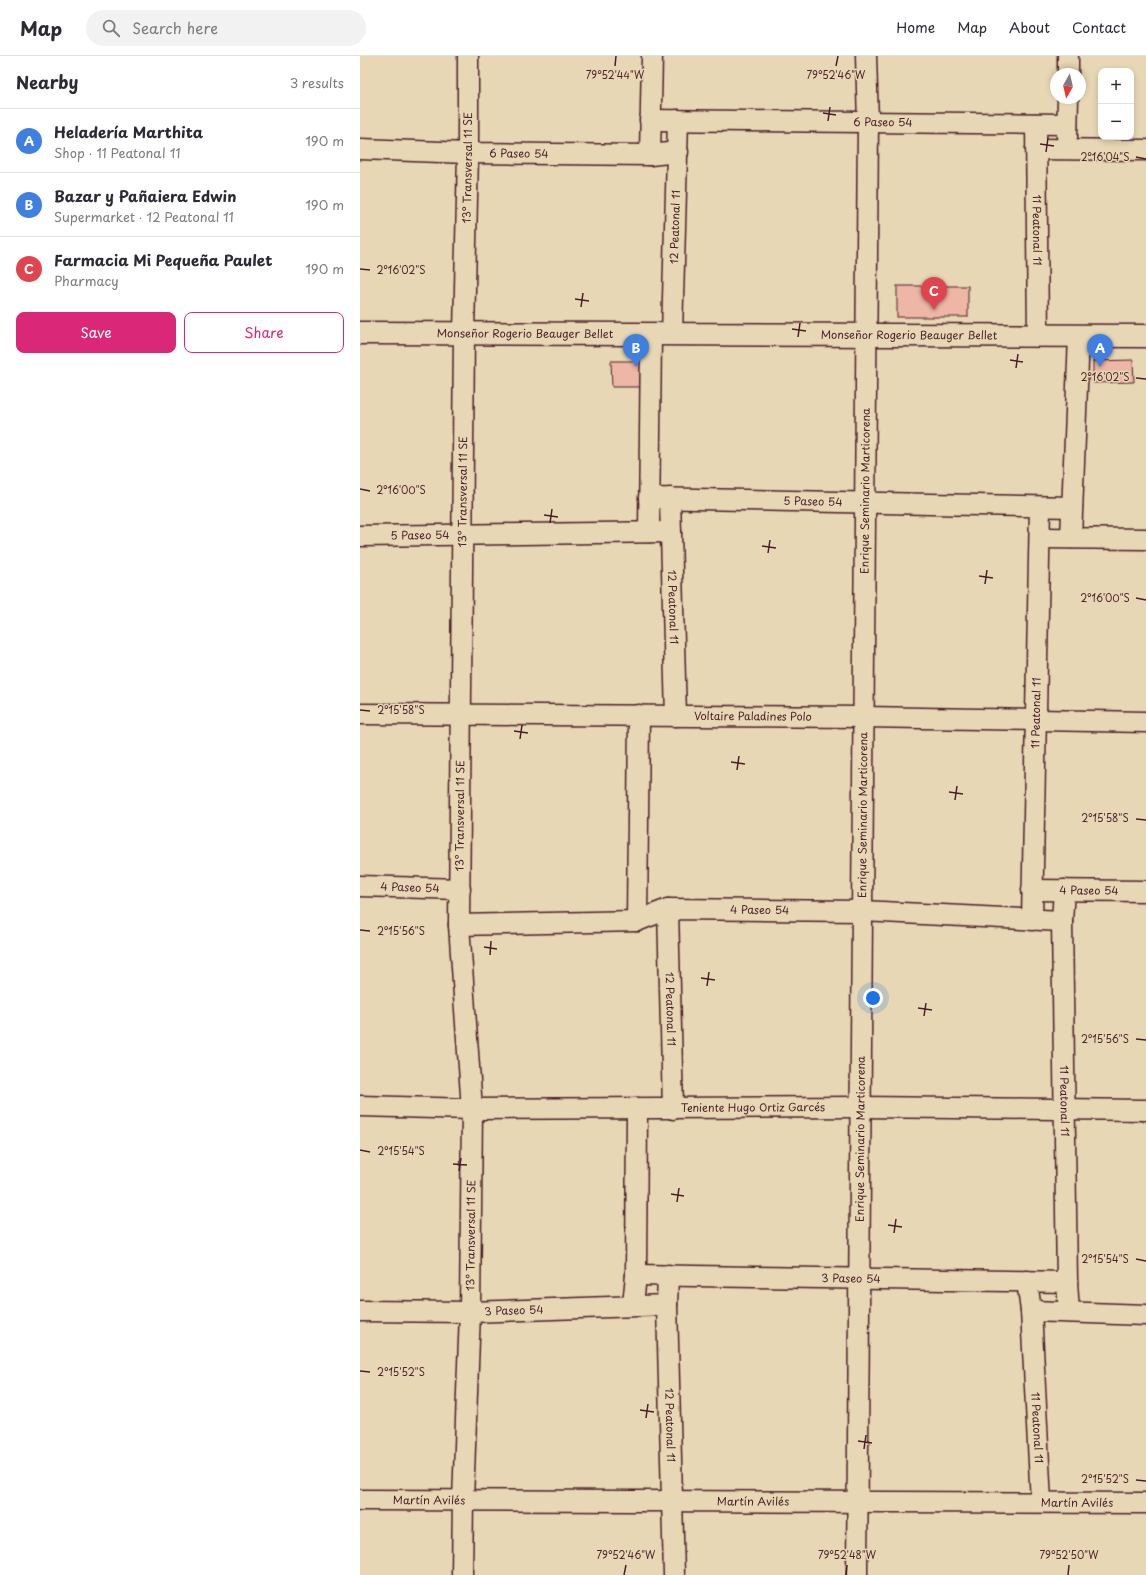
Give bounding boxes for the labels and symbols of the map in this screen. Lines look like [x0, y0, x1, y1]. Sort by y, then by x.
text: 79°52'44"W [586, 67, 645, 82]
text: 79°52'46"W [807, 67, 866, 82]
north arrow [1050, 68, 1086, 104]
street label: 13° Transversal 11 SE [457, 112, 476, 224]
street label: 6 Paseo 54 [853, 113, 913, 131]
street label: 6 Paseo 54 [489, 144, 549, 162]
text: 2°16'04"S [1081, 149, 1129, 164]
street label: 12 Peatonal 11 [665, 190, 684, 264]
street label: 11 Peatonal 11 [1029, 194, 1046, 266]
text: 2°16'02"S [376, 262, 426, 277]
pin: C [921, 277, 947, 310]
street label: Monseñor Rogerio Beauger Bellet [437, 324, 614, 342]
street label: Monseñor Rogerio Beauger Bellet [821, 326, 998, 343]
pin: B [623, 334, 649, 367]
pin: A [1087, 334, 1113, 367]
text: 2°16'02"S [1080, 369, 1130, 384]
street label: Enrique Seminario Marticorena [856, 408, 874, 574]
street label: 13° Transversal 11 SE [453, 436, 471, 547]
text: 2°16'00"S [376, 482, 426, 497]
street label: 5 Paseo 54 [783, 492, 843, 510]
street label: 5 Paseo 54 [390, 526, 450, 544]
street label: 12 Peatonal 11 [664, 570, 683, 644]
text: 2°16'00"S [1080, 590, 1130, 605]
street label: 11 Peatonal 11 [1026, 677, 1045, 749]
text: 2°15'58"S [377, 702, 425, 717]
street label: Voltaire Paladines Polo [694, 707, 812, 725]
street label: Enrique Seminario Marticorena [853, 732, 871, 898]
street label: 13° Transversal 11 SE [450, 760, 468, 871]
text: 2°15'58"S [1081, 810, 1129, 825]
street label: 4 Paseo 54 [380, 878, 440, 896]
street label: 4 Paseo 54 [1059, 881, 1119, 899]
street label: 4 Paseo 54 [730, 901, 789, 918]
text: 2°15'56"S [377, 923, 425, 938]
street label: 12 Peatonal 11 [662, 972, 680, 1046]
your location [863, 988, 883, 1008]
text: 2°15'56"S [1081, 1031, 1129, 1046]
street label: Enrique Seminario Marticorena [851, 1056, 869, 1222]
street label: 11 Peatonal 11 [1056, 1065, 1074, 1137]
street label: Teniente Hugo Ortiz Garcés [681, 1098, 825, 1116]
text: 2°15'54"S [377, 1143, 425, 1158]
street label: 13° Transversal 11 SE [461, 1179, 479, 1291]
text: 2°15'54"S [1081, 1251, 1129, 1266]
street label: 3 Paseo 54 [821, 1269, 881, 1287]
street label: 3 Paseo 54 [484, 1300, 544, 1319]
text: 2°15'52"S [377, 1364, 425, 1379]
street label: 12 Peatonal 11 [661, 1388, 680, 1462]
street label: 11 Peatonal 11 [1027, 1392, 1048, 1464]
text: 2°15'52"S [1081, 1471, 1129, 1486]
street label: Martín Avilés [393, 1491, 465, 1508]
street label: Martín Avilés [717, 1492, 789, 1510]
street label: Martín Avilés [1041, 1494, 1113, 1511]
text: 79°52'46"W [597, 1547, 656, 1562]
text: 79°52'48"W [818, 1547, 877, 1562]
text: 79°52'50"W [1040, 1547, 1099, 1562]

